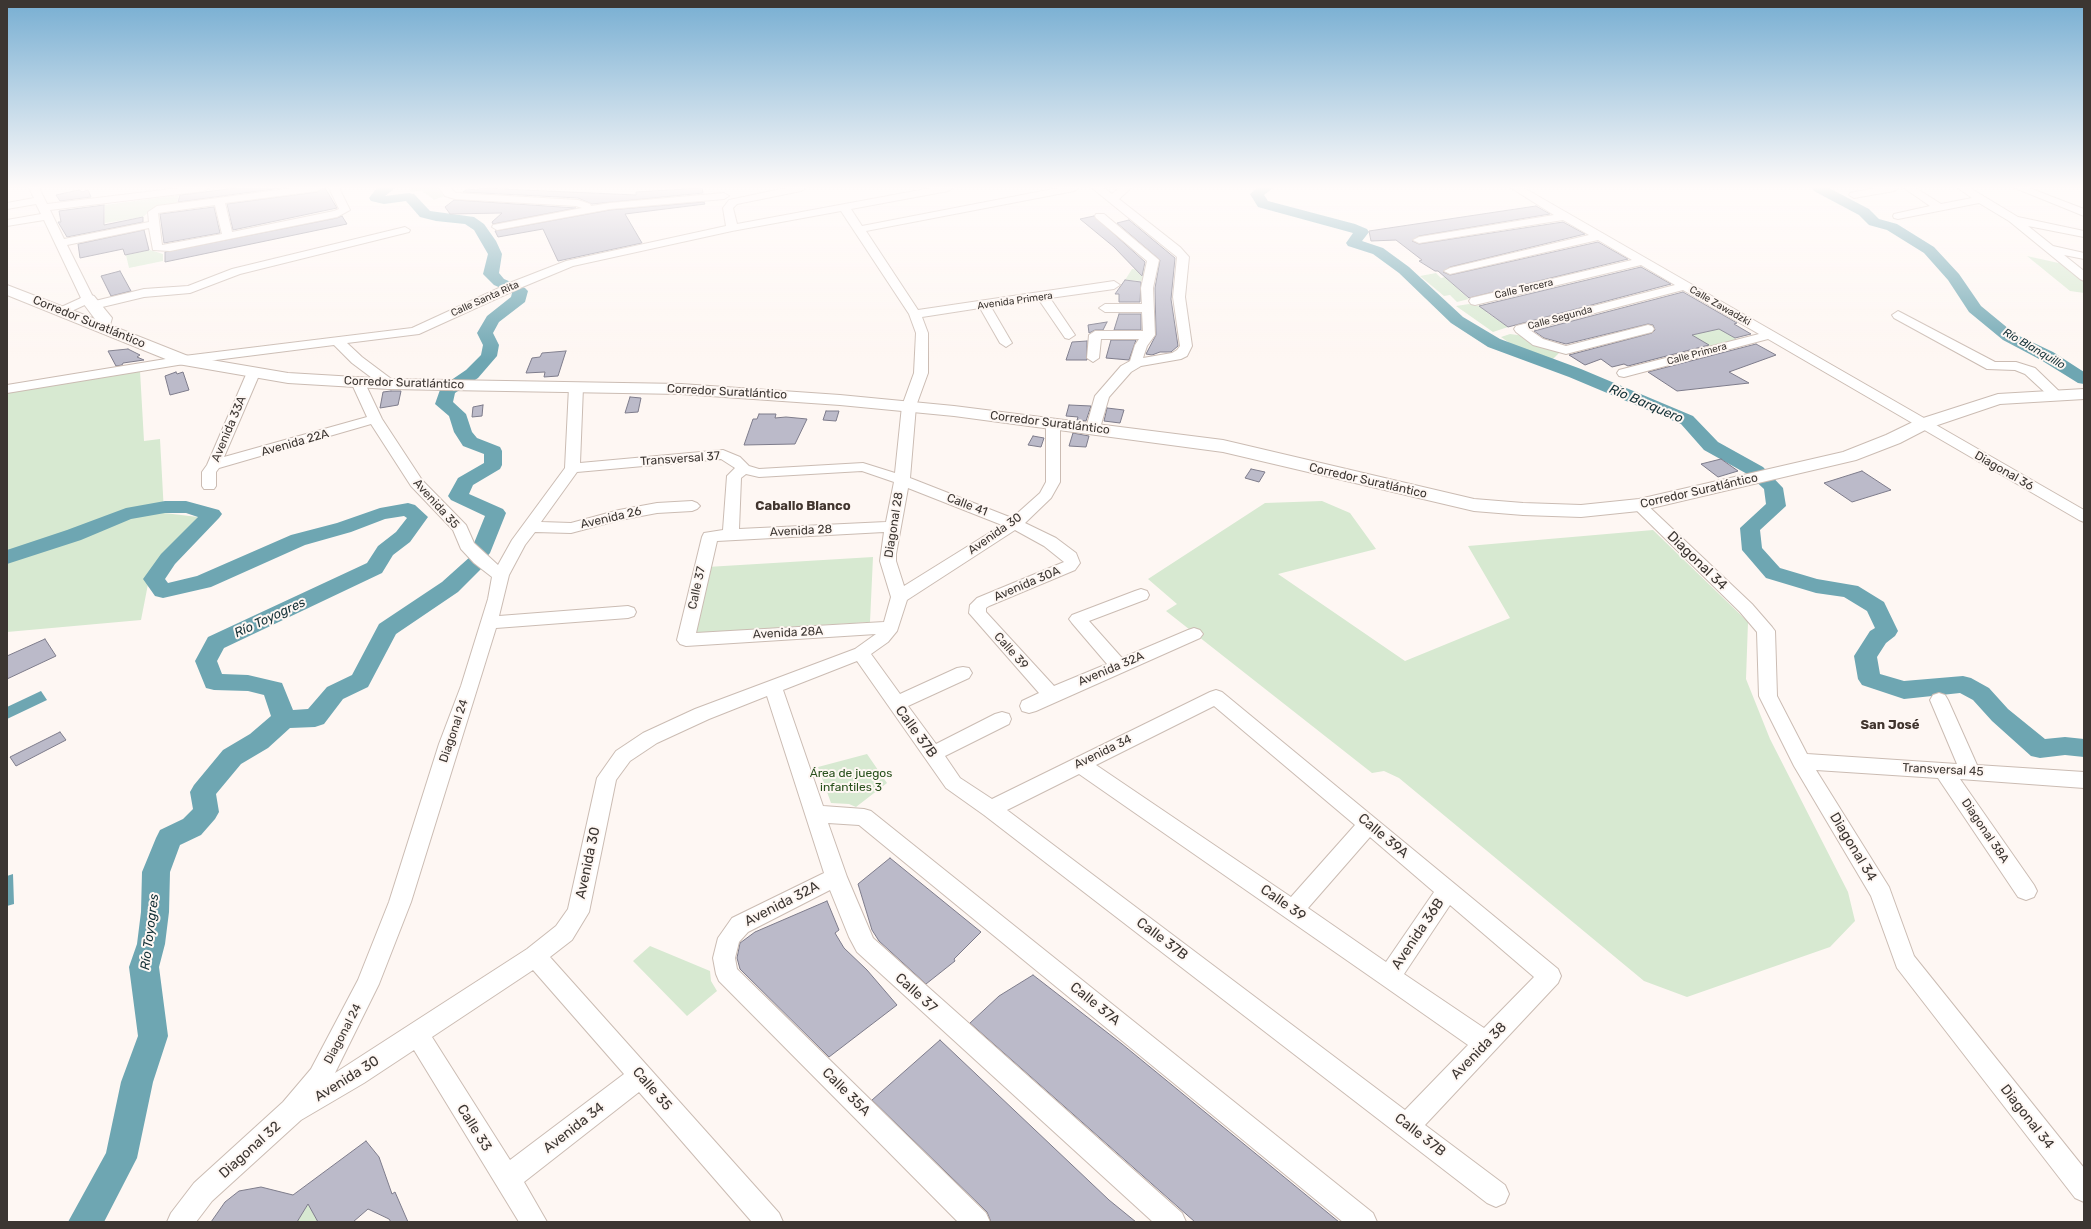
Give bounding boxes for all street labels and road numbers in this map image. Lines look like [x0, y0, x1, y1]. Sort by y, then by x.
street label: Calle Tercera [1494, 276, 1554, 302]
street label: Calle Santa Rita [449, 279, 521, 319]
street label: Calle Zawadzki [1687, 284, 1753, 328]
street label: Avenida Primera [976, 290, 1054, 312]
street label: Corredor Suratlántico [30, 293, 148, 351]
street label: Calle Segunda [1526, 304, 1594, 332]
street label: Calle Primera [1666, 340, 1728, 368]
street label: Corredor Suratlántico [344, 374, 464, 392]
street label: Corredor Suratlántico [667, 382, 787, 402]
street label: Avenida 33A [209, 394, 249, 464]
street label: Corredor Suratlántico [989, 409, 1111, 437]
street label: Avenida 22A [259, 426, 331, 460]
street label: Diagonal 36 [1972, 448, 2036, 494]
street label: Transversal 37 [640, 449, 720, 469]
street label: Corredor Suratlántico [1308, 460, 1428, 502]
street label: Corredor Suratlántico [1639, 470, 1759, 512]
street label: Avenida 35 [410, 476, 462, 532]
street label: Diagonal 28 [882, 491, 906, 559]
street label: Calle 41 [945, 491, 989, 519]
street label: Avenida 26 [579, 504, 643, 532]
street label: Avenida 30 [965, 510, 1025, 558]
street label: Avenida 28 [769, 522, 833, 540]
street label: Diagonal 34 [1663, 528, 1731, 594]
street label: Avenida 30A [992, 564, 1062, 604]
street label: Calle 37 [685, 565, 709, 611]
street label: Avenida 28A [752, 624, 824, 642]
street label: Calle 39 [991, 630, 1031, 672]
street label: Avenida 32A [1076, 649, 1146, 689]
street label: Diagonal 24 [436, 697, 472, 765]
street label: Calle 37B [892, 703, 940, 761]
street label: Avenida 34 [1072, 732, 1134, 772]
street label: Transversal 45 [1902, 761, 1984, 779]
street label: Diagonal 38A [1958, 796, 2012, 866]
street label: Calle 39A [1354, 810, 1412, 862]
street label: Diagonal 34 [1826, 810, 1880, 884]
street label: Avenida 30 [572, 826, 604, 900]
street label: Avenida 32A [742, 878, 822, 930]
street label: Calle 39 [1257, 881, 1309, 925]
street label: Avenida 36B [1388, 895, 1448, 973]
street label: Calle 37B [1133, 914, 1191, 964]
street label: Calle 37 [892, 970, 940, 1016]
street label: Calle 37A [1067, 979, 1123, 1029]
street label: Diagonal 24 [321, 1001, 365, 1067]
street label: Avenida 38 [1448, 1019, 1510, 1083]
street label: Avenida 30 [312, 1053, 382, 1105]
street label: Calle 35 [629, 1064, 675, 1114]
street label: Calle 35A [818, 1064, 874, 1120]
street label: Diagonal 34 [1997, 1081, 2057, 1153]
street label: Avenida 34 [540, 1099, 608, 1157]
street label: Calle 33 [453, 1102, 495, 1154]
street label: Calle 37B [1391, 1110, 1449, 1160]
street label: Diagonal 32 [216, 1118, 284, 1182]

